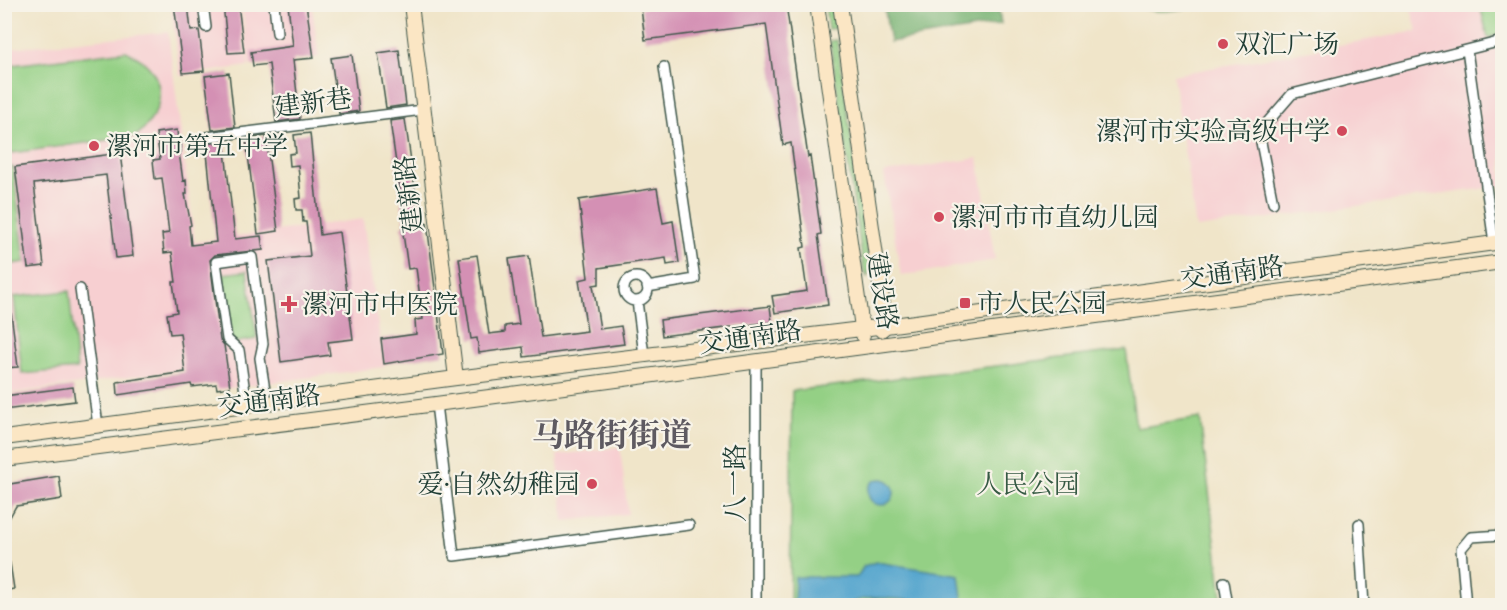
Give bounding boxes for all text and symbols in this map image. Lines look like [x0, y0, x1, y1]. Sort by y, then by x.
place label: 双汇广场 [1235, 27, 1339, 62]
marker: 双汇广场 [1216, 37, 1230, 51]
street label: 建新巷 [272, 81, 354, 125]
place label: 漯河市实验高级中学 [1096, 114, 1330, 149]
marker: 漯河市实验高级中学 [1335, 124, 1349, 138]
place label: 漯河市第五中学 [106, 129, 288, 164]
marker: 漯河市第五中学 [87, 139, 101, 153]
street label: 建新路 [387, 153, 431, 235]
place label: 漯河市市直幼儿园 [951, 200, 1159, 235]
marker: 漯河市市直幼儿园 [932, 210, 946, 224]
street label: 交通南路 [1178, 248, 1286, 298]
street label: 建设路 [859, 250, 905, 332]
place label: 市人民公园 [977, 286, 1107, 321]
place label: 漯河市中医院 [302, 287, 458, 322]
marker: 漯河市中医院 [280, 295, 298, 313]
marker: 市人民公园 [958, 296, 972, 310]
street label: 交通南路 [696, 312, 804, 362]
street label: 交通南路 [215, 377, 323, 425]
district label: 马路街街道 [532, 414, 692, 458]
street label: 八一路 [718, 444, 753, 522]
place label: 爱·自然幼稚园 [417, 467, 580, 502]
park label: 人民公园 [976, 467, 1080, 502]
marker: 爱·自然幼稚园 [585, 477, 599, 491]

